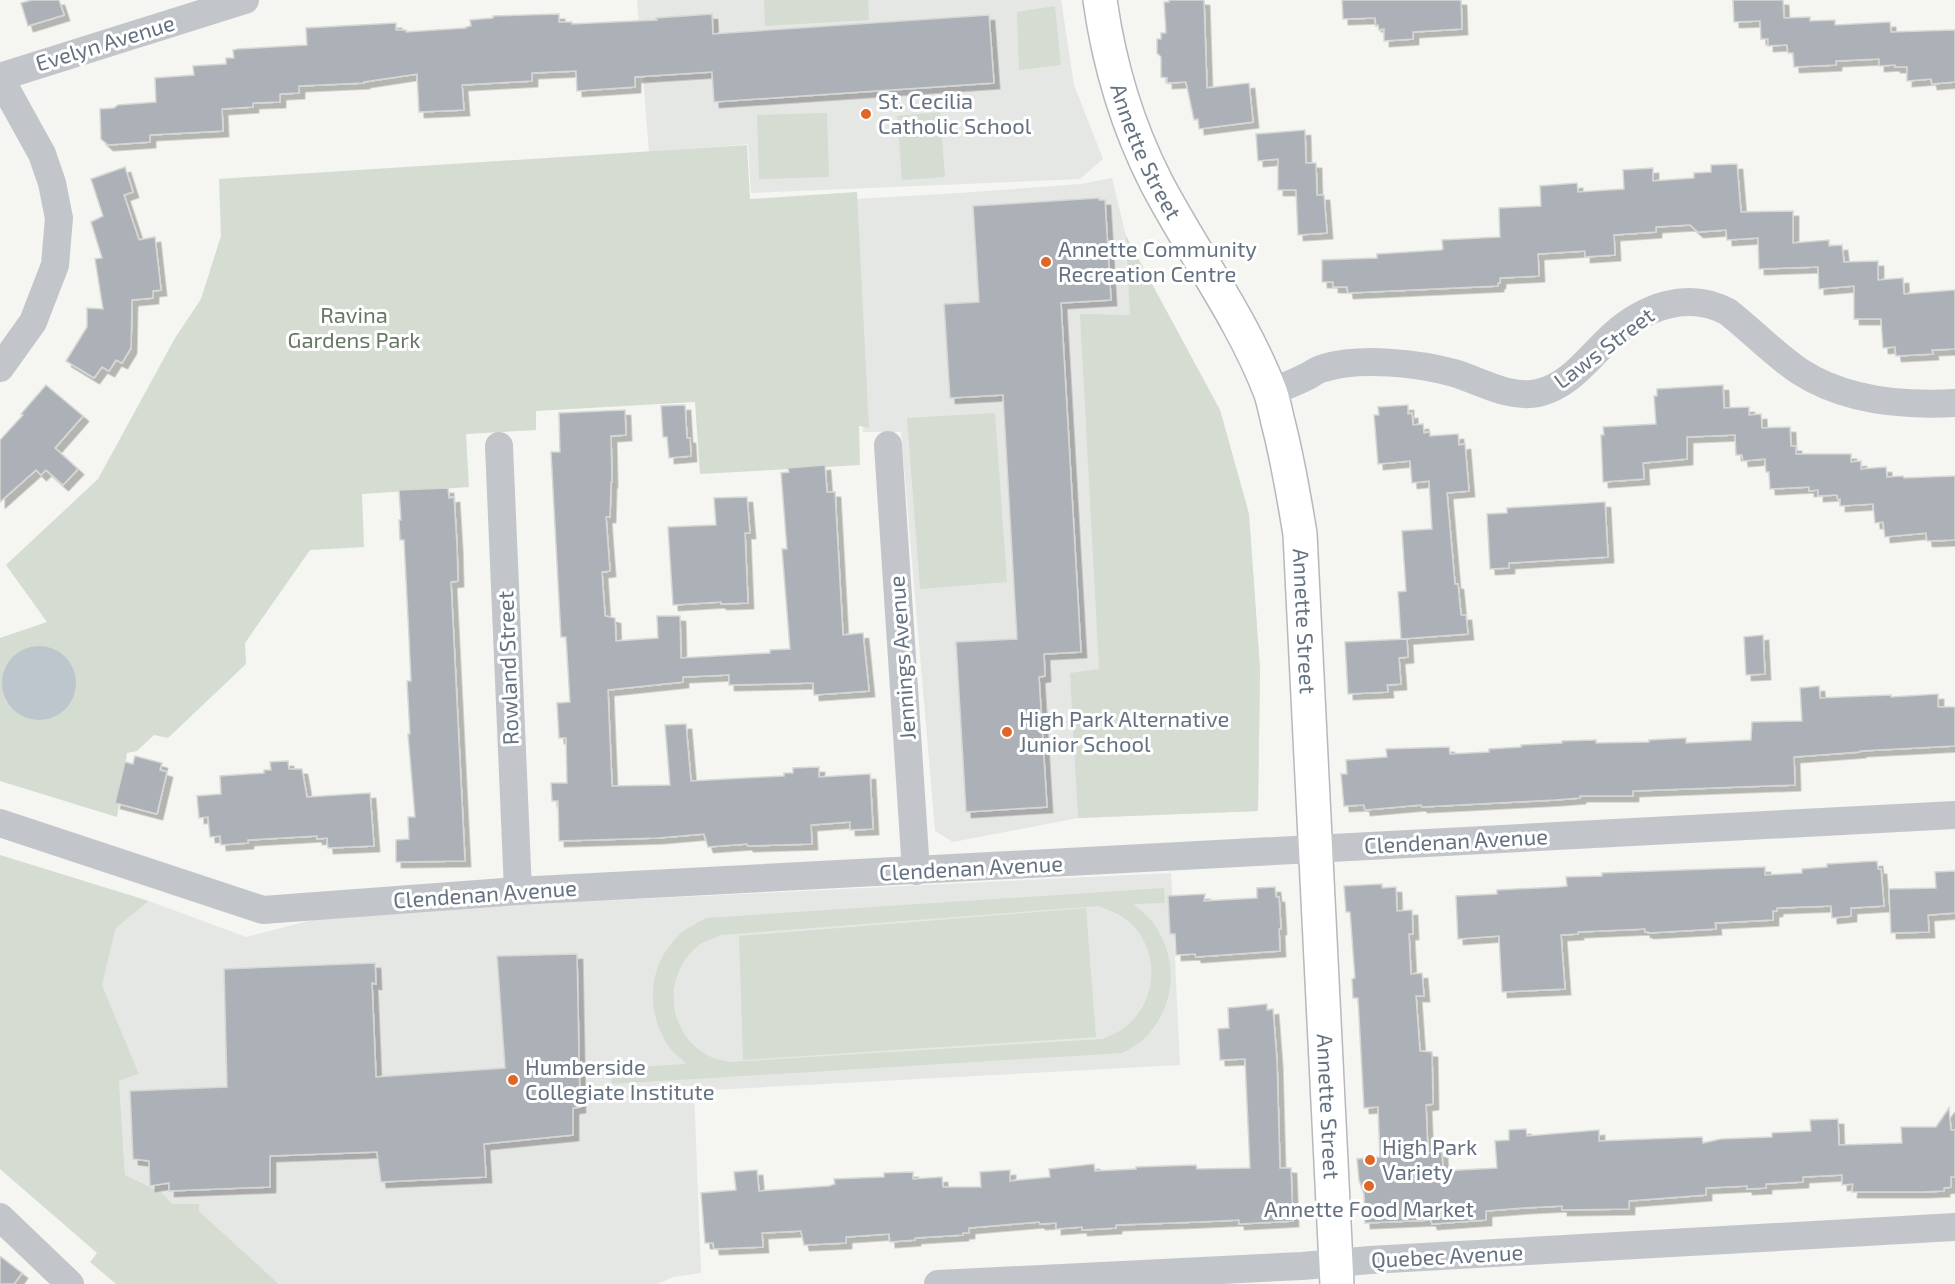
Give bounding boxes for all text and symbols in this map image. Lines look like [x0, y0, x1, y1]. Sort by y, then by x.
street label: Evelyn Avenue [32, 9, 177, 76]
street label: Annette Street [1106, 80, 1188, 224]
place label: St. Cecilia Catholic School [878, 87, 1032, 138]
marker: St. Cecilia Catholic School [859, 107, 873, 121]
place label: Annette Community Recreation Centre [1058, 235, 1257, 286]
marker: Annette Community Recreation Centre [1039, 255, 1053, 269]
park label: Ravina Gardens Park [288, 301, 420, 352]
street label: Laws Street [1548, 301, 1659, 393]
street label: Annette Street [1289, 548, 1322, 695]
street label: Jennings Avenue [882, 575, 920, 741]
street label: Rowland Street [491, 591, 523, 745]
place label: High Park Alternative Junior School [1019, 705, 1229, 756]
marker: High Park Alternative Junior School [1000, 725, 1014, 739]
street label: Clendenan Avenue [1363, 822, 1548, 858]
street label: Clendenan Avenue [878, 849, 1063, 885]
street label: Clendenan Avenue [392, 874, 578, 912]
street label: Annette Street [1313, 1033, 1346, 1180]
place label: Humberside Collegiate Institute [525, 1053, 715, 1104]
marker: Humberside Collegiate Institute [506, 1073, 520, 1087]
place label: High Park Variety [1382, 1133, 1477, 1184]
marker: High Park Variety [1363, 1153, 1377, 1167]
marker: Annette Food Market [1362, 1179, 1376, 1193]
place label: Annette Food Market [1264, 1195, 1474, 1221]
street label: Quebec Avenue [1370, 1238, 1524, 1273]

